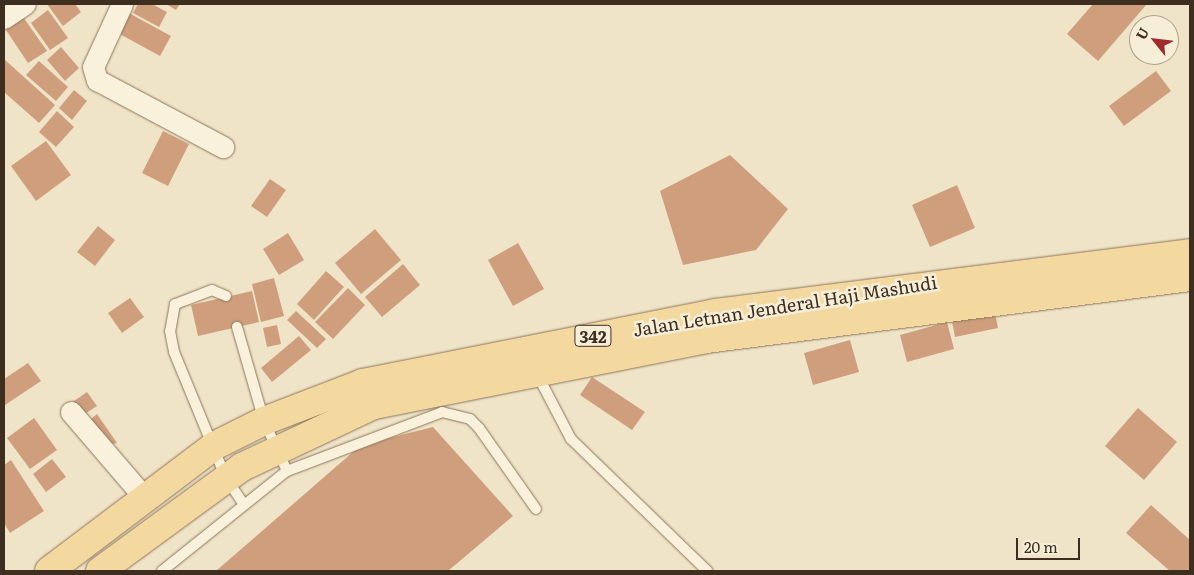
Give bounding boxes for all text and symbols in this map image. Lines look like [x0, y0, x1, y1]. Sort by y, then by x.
north arrow [1129, 15, 1179, 65]
text: U [1130, 24, 1153, 43]
street label: Jalan Letnan Jenderal Haji Mashudi [631, 271, 939, 341]
road number: 342 [574, 322, 612, 350]
scale bar [1019, 528, 1083, 560]
text: 20 m [1024, 535, 1058, 558]

